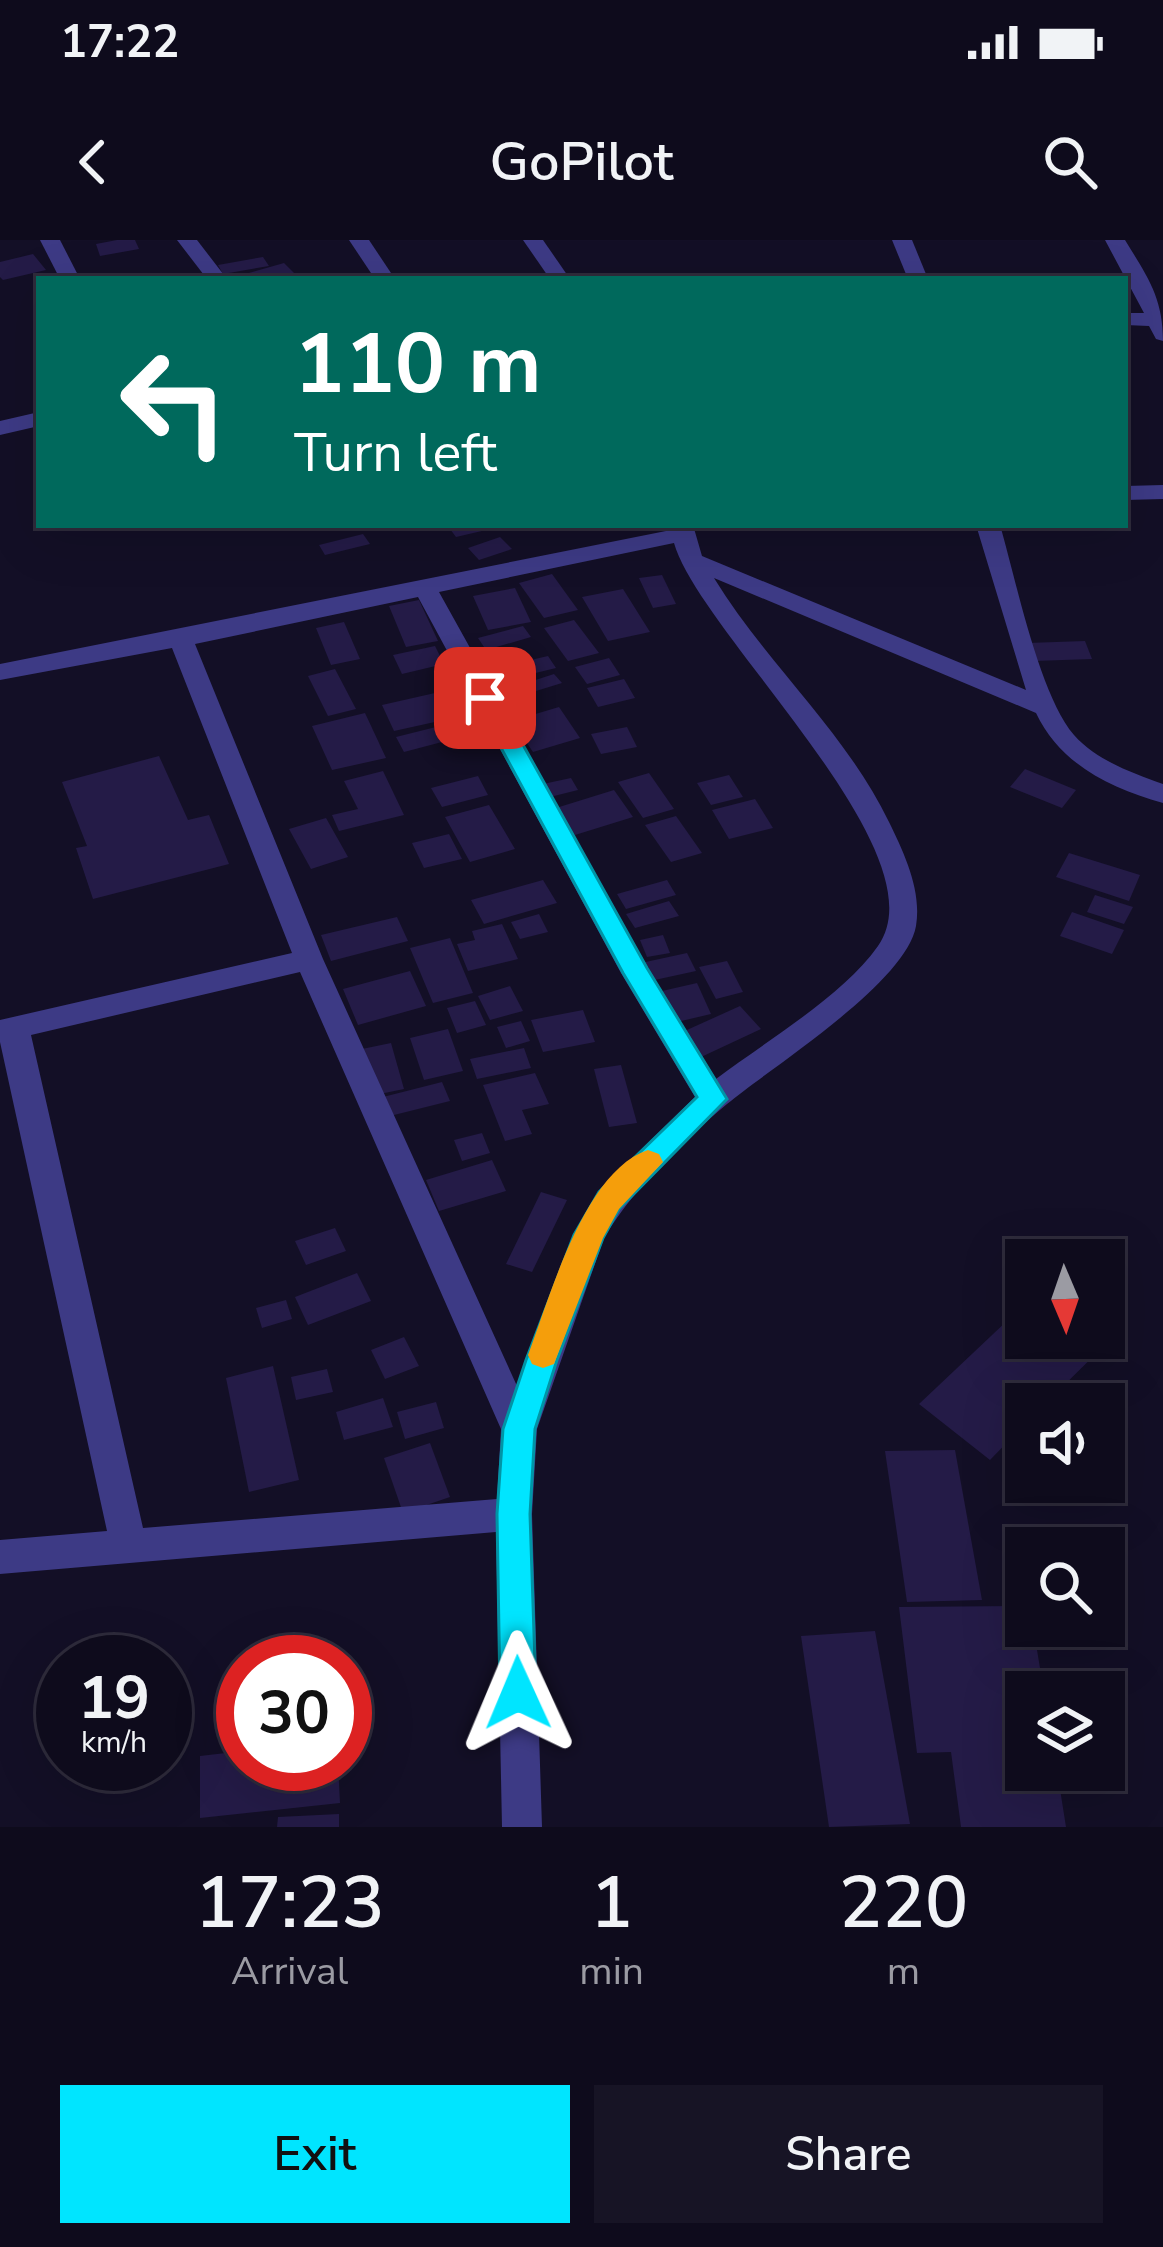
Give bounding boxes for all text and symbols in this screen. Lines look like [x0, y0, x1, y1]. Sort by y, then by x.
text: 17:22 [60, 12, 179, 73]
text: GoPilot [490, 125, 673, 199]
icon: back [60, 129, 126, 195]
icon: search [1037, 129, 1103, 195]
text: 110 m [294, 307, 542, 422]
icon: left [96, 324, 252, 480]
text: Turn left [294, 416, 497, 490]
pin [434, 647, 536, 749]
icon: arrive [452, 665, 518, 731]
north arrow [1005, 1239, 1125, 1359]
map controls [1005, 1239, 1125, 1791]
button: sound [1005, 1383, 1125, 1503]
button: search [1005, 1527, 1125, 1647]
position arrow [455, 1630, 581, 1756]
speed limit sign: 30 [216, 1635, 372, 1791]
text: 19 [78, 1657, 150, 1739]
button: layers [1005, 1671, 1125, 1791]
text: km/h [81, 1722, 147, 1763]
text: 17:23 [195, 1854, 385, 1952]
text: 1 [590, 1854, 633, 1952]
text: 220 [839, 1854, 968, 1952]
text: Arrival [231, 1945, 348, 1998]
text: min [579, 1945, 644, 1998]
text: m [887, 1945, 920, 1998]
button: Exit [60, 2085, 570, 2223]
button: Share [594, 2085, 1103, 2223]

